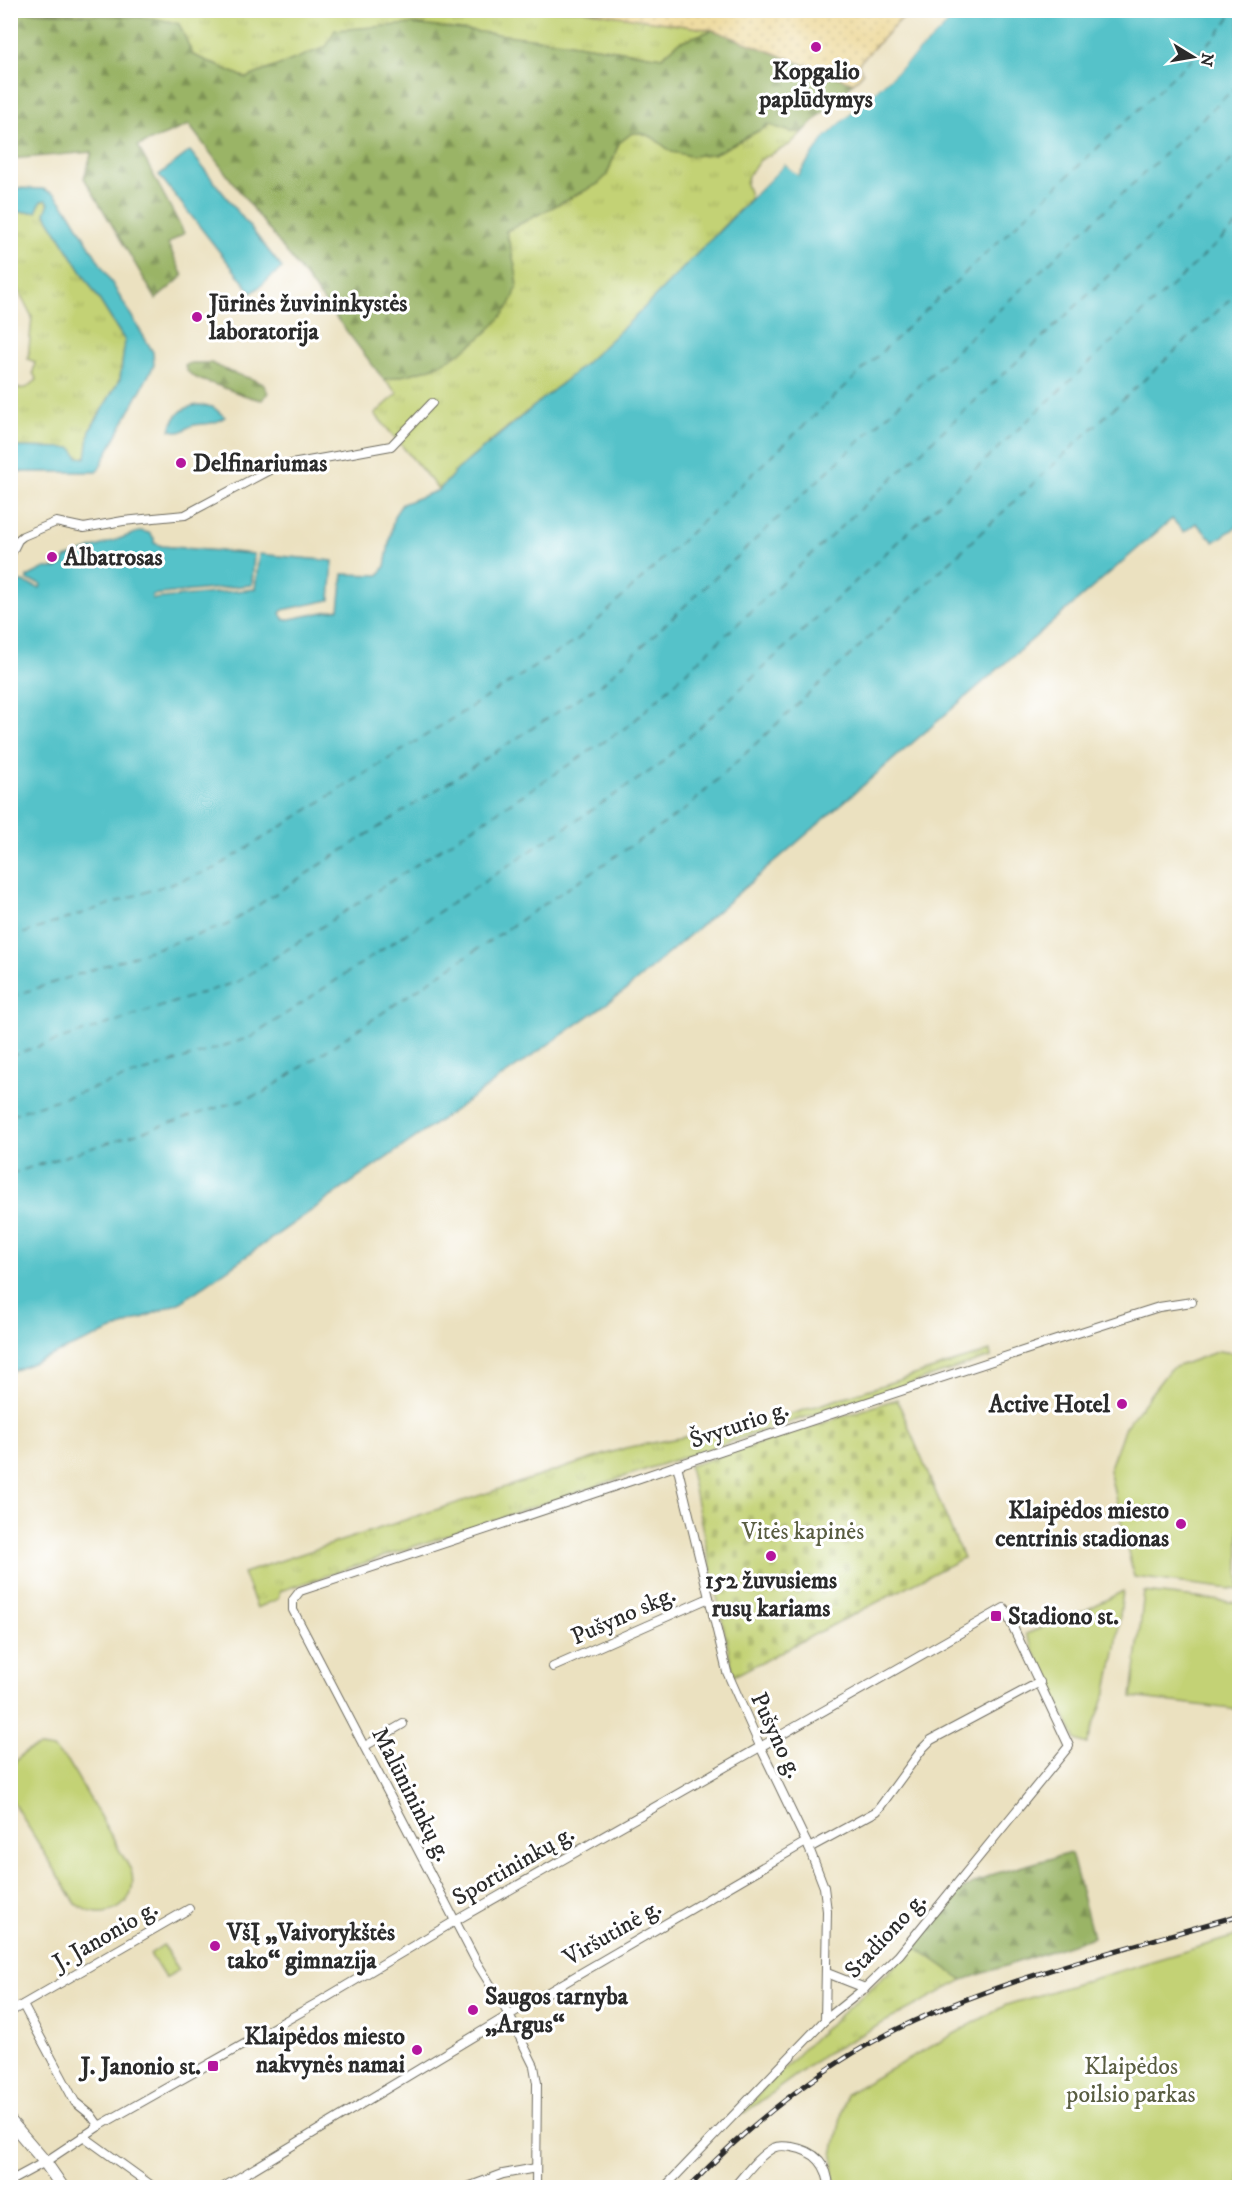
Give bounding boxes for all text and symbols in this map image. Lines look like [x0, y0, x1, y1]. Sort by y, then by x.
north arrow [1163, 27, 1223, 87]
marker: Kopgalio paplūdymys [809, 40, 823, 54]
text: N [1196, 51, 1218, 68]
place label: Kopgalio paplūdymys [758, 57, 873, 115]
place label: Jūrinės žuvininkystės laboratorija [206, 289, 407, 347]
marker: Jūrinės žuvininkystės laboratorija [190, 310, 204, 324]
place label: Delfinariumas [193, 449, 327, 479]
marker: Delfinariumas [174, 456, 188, 470]
place label: Albatrosas [63, 543, 162, 573]
marker: Albatrosas [45, 550, 59, 564]
place label: Active Hotel [988, 1390, 1111, 1420]
street label: Švyturio g. [685, 1393, 793, 1456]
marker: Active Hotel [1115, 1397, 1129, 1411]
place label: Klaipėdos miesto centrinis stadionas [995, 1496, 1169, 1554]
park label: Vitės kapinės [741, 1517, 864, 1547]
marker: Klaipėdos miesto centrinis stadionas [1174, 1517, 1188, 1531]
marker: 152 žuvusiems rusų kariams [764, 1549, 778, 1563]
place label: 152 žuvusiems rusų kariams [705, 1566, 837, 1624]
street label: Pušyno skg. [566, 1580, 680, 1652]
place label: Stadiono st. [1008, 1602, 1119, 1632]
marker: Stadiono st. [989, 1609, 1003, 1623]
street label: Pušyno g. [743, 1688, 809, 1783]
street label: Malūnininkų g. [364, 1722, 458, 1867]
street label: Sportininkų g. [447, 1819, 580, 1913]
street label: Stadiono g. [838, 1886, 933, 1985]
street label: Viršutinė g. [557, 1893, 667, 1973]
street label: J. Janonio g. [46, 1894, 163, 1979]
place label: VšĮ „Vaivorykštės tako“ gimnazija [226, 1918, 395, 1976]
marker: VšĮ „Vaivorykštės tako“ gimnazija [208, 1939, 222, 1953]
place label: Saugos tarnyba „Argus“ [485, 1982, 629, 2040]
marker: Saugos tarnyba „Argus“ [466, 2003, 480, 2017]
place label: Klaipėdos miesto nakvynės namai [244, 2022, 405, 2080]
marker: Klaipėdos miesto nakvynės namai [410, 2043, 424, 2057]
place label: J. Janonio st. [78, 2052, 201, 2082]
park label: Klaipėdos poilsio parkas [1065, 2052, 1196, 2110]
marker: J. Janonio st. [206, 2059, 220, 2073]

